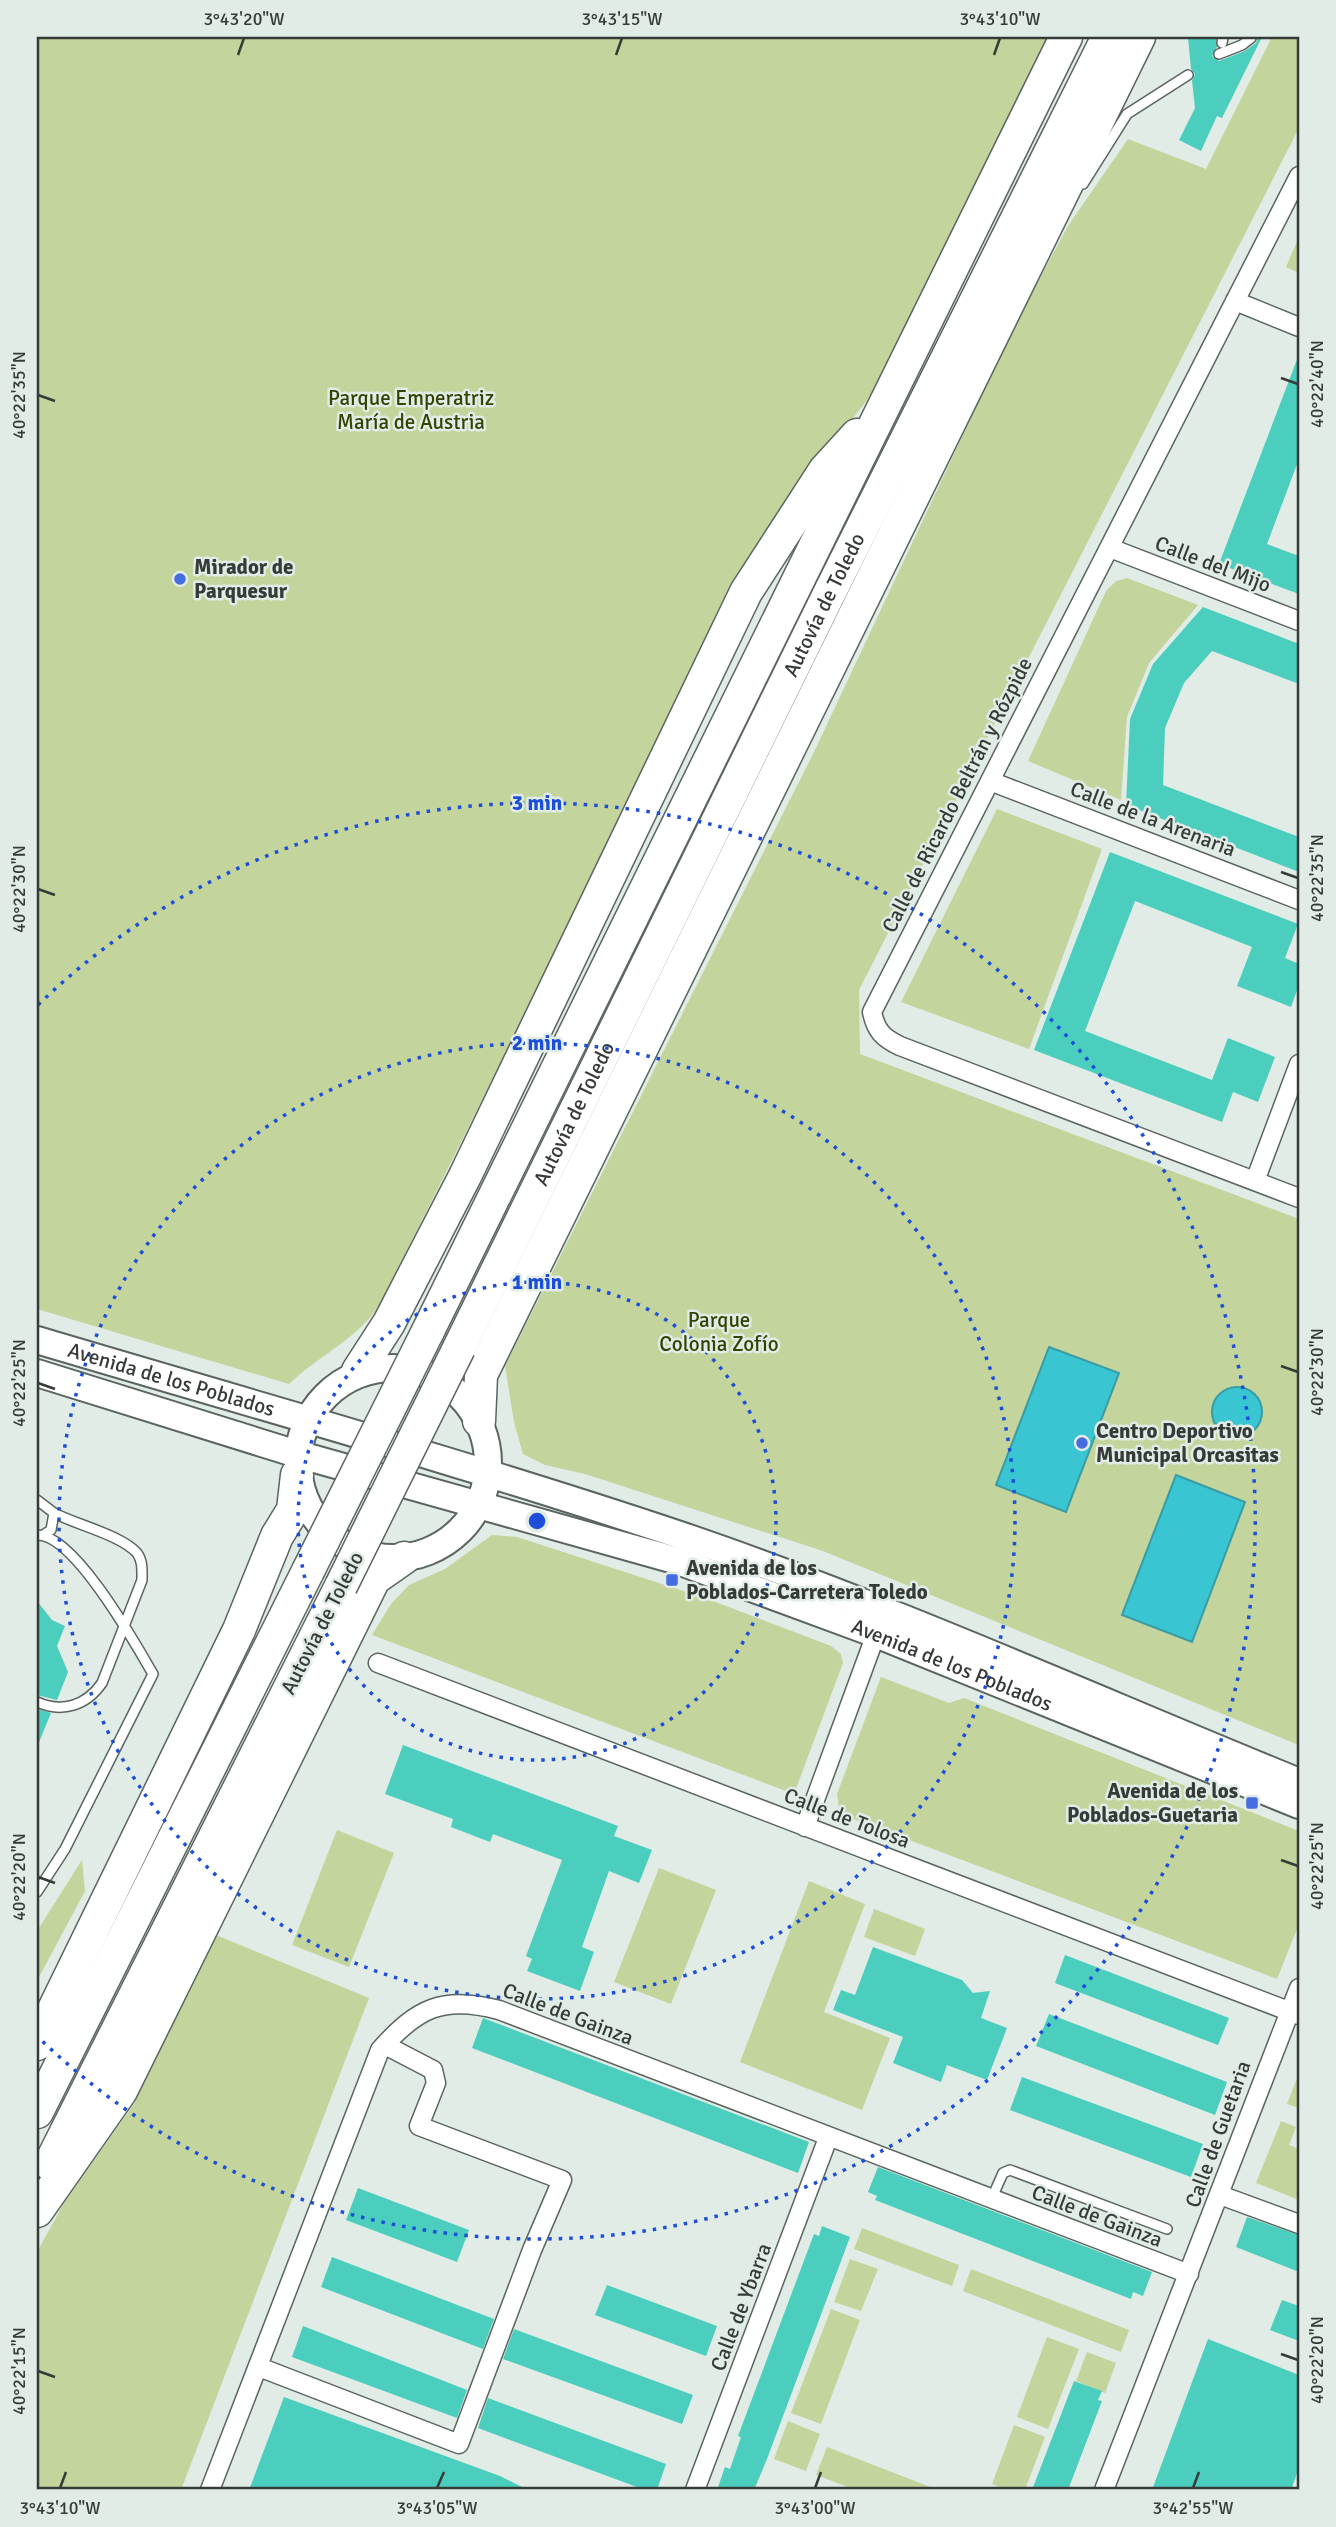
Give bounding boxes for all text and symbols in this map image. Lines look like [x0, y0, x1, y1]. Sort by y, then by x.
text: 3°43'20"W [203, 8, 285, 30]
text: 3°43'15"W [581, 8, 663, 30]
text: 3°43'10"W [959, 8, 1041, 30]
text: 40°22'40"N [1306, 340, 1328, 428]
text: 40°22'35"N [8, 351, 30, 439]
park label: Parque Emperatriz María de Austria [328, 385, 494, 435]
street label: Autovía de Toledo [777, 529, 870, 681]
street label: Calle del Mijo [1151, 530, 1275, 598]
place label: Mirador de Parquesur [194, 554, 294, 604]
marker: Mirador de Parquesur [172, 571, 188, 587]
street label: Calle de Ricardo Beltrán y Rózpide [876, 653, 1038, 937]
street label: Calle de la Arenaria [1067, 775, 1239, 863]
text: 3 min [512, 790, 562, 816]
text: 40°22'35"N [1306, 834, 1328, 922]
text: 40°22'30"N [8, 845, 30, 933]
text: 2 min [512, 1030, 562, 1056]
street label: Autovía de Toledo [528, 1037, 620, 1190]
text: 1 min [512, 1269, 562, 1295]
park label: Parque Colonia Zofío [659, 1307, 779, 1357]
text: 40°22'30"N [1306, 1328, 1328, 1416]
street label: Avenida de los Poblados [65, 1337, 278, 1422]
text: 40°22'25"N [8, 1339, 30, 1427]
place label: Centro Deportivo Municipal Orcasitas [1096, 1418, 1279, 1468]
marker: Centro Deportivo Municipal Orcasitas [1074, 1435, 1090, 1451]
centre of rings [525, 1509, 549, 1533]
street label: Autovía de Toledo [275, 1547, 369, 1699]
place label: Avenida de los Poblados-Carretera Toledo [686, 1555, 928, 1605]
marker: Avenida de los Poblados-Carretera Toledo [664, 1572, 680, 1588]
street label: Avenida de los Poblados [848, 1613, 1056, 1717]
place label: Avenida de los Poblados-Guetaria [1067, 1778, 1238, 1828]
street label: Calle de Tolosa [780, 1782, 914, 1854]
marker: Avenida de los Poblados-Guetaria [1244, 1795, 1260, 1811]
text: 40°22'25"N [1306, 1822, 1328, 1910]
text: 40°22'20"N [8, 1833, 30, 1921]
street label: Calle de Gainza [499, 1977, 637, 2051]
street label: Calle de Guetaria [1179, 2057, 1257, 2211]
street label: Calle de Gainza [1028, 2179, 1166, 2253]
street label: Calle de Ybarra [705, 2239, 777, 2375]
text: 40°22'20"N [1306, 2316, 1328, 2404]
text: 40°22'15"N [8, 2327, 30, 2415]
text: 3°43'10"W [19, 2497, 101, 2519]
text: 3°43'05"W [396, 2497, 478, 2519]
text: 3°43'00"W [774, 2497, 856, 2519]
text: 3°42'55"W [1152, 2497, 1234, 2519]

